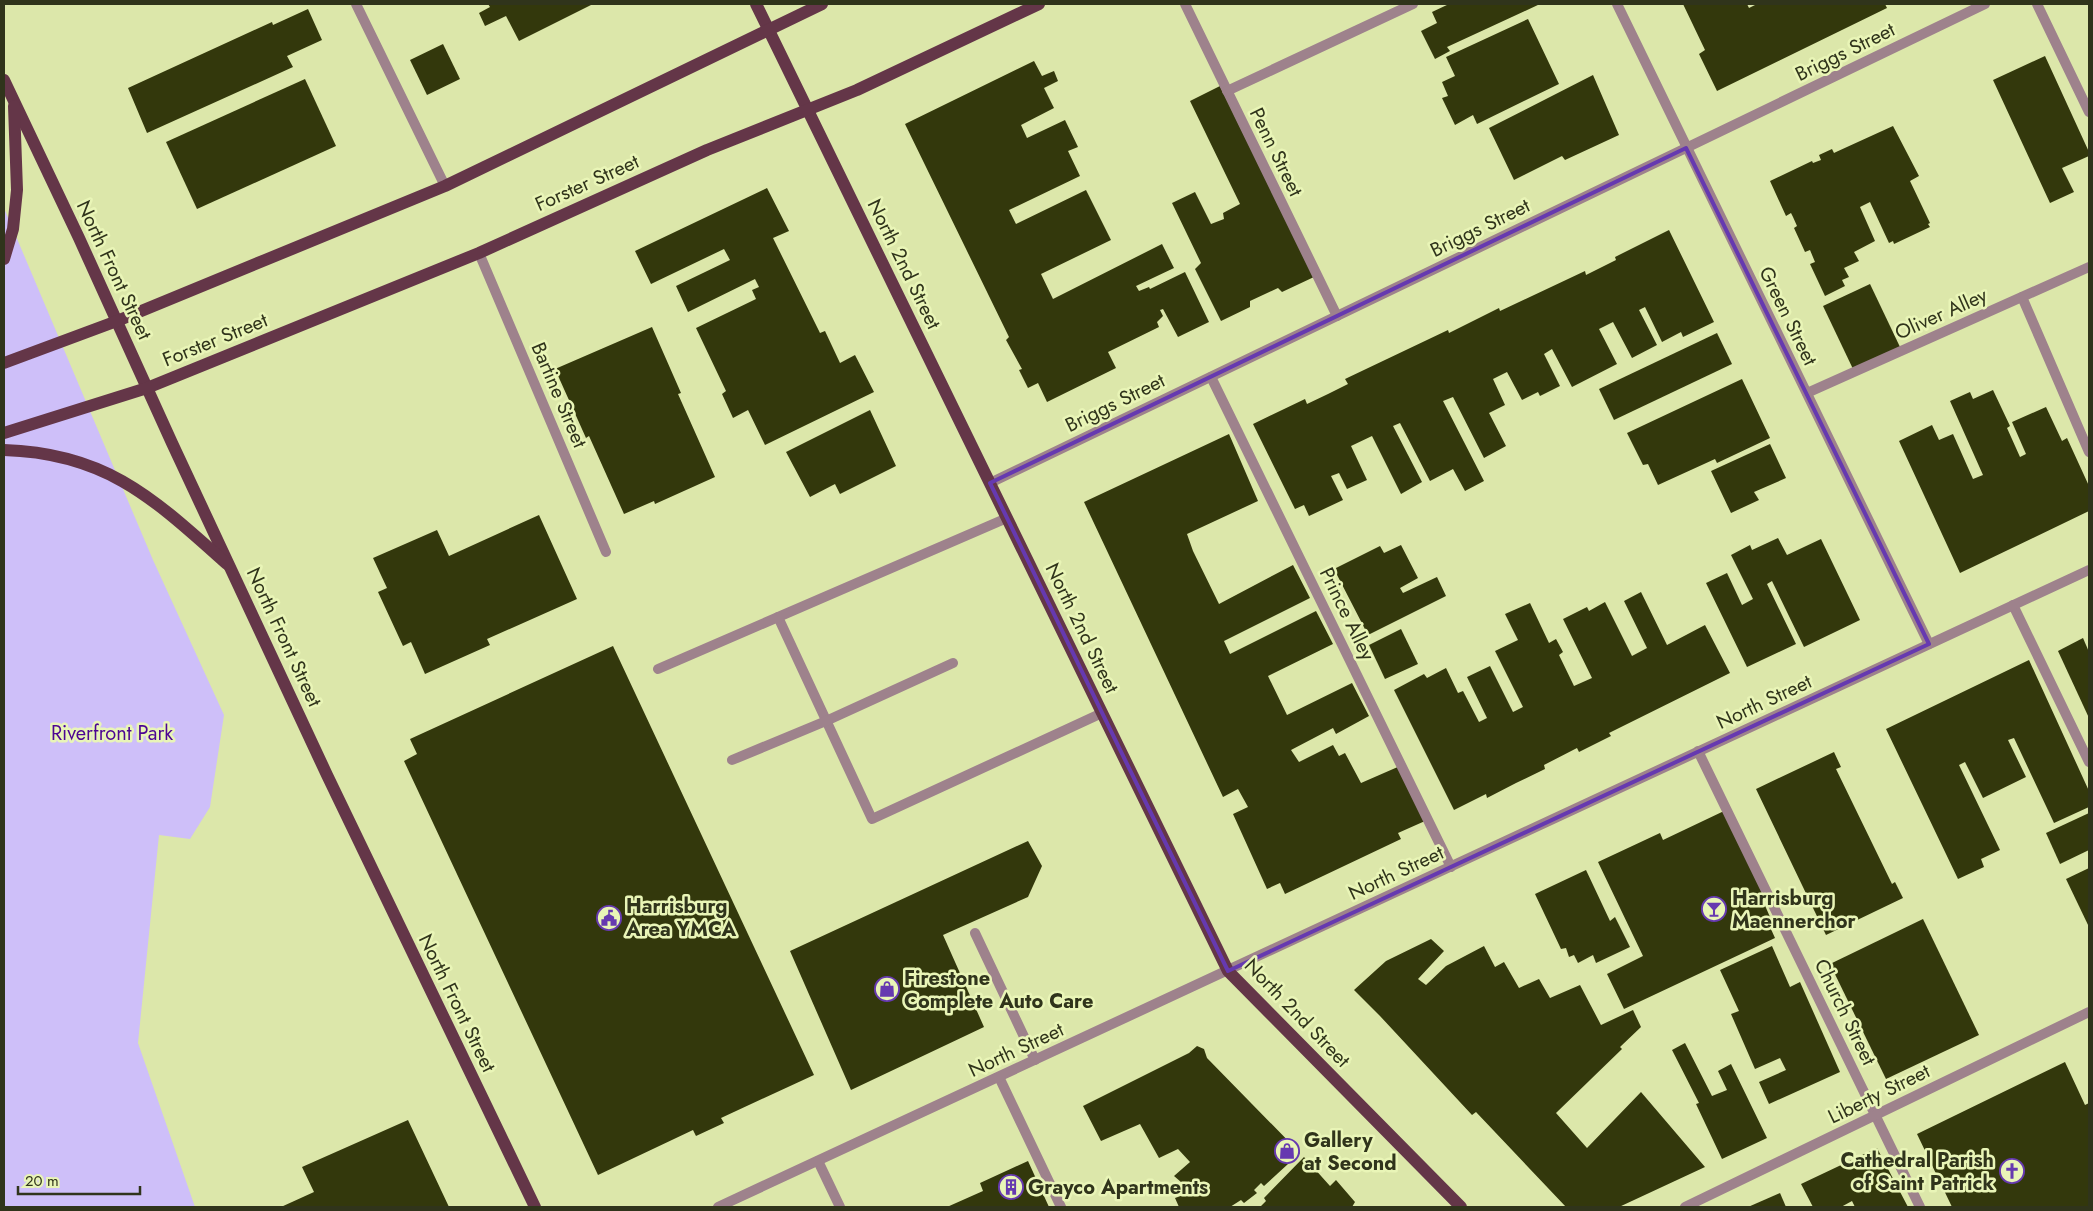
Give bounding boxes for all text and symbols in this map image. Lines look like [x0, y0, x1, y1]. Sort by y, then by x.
street label: Briggs Street [1790, 15, 1900, 89]
street label: Penn Street [1242, 103, 1310, 201]
street label: Forster Street [530, 147, 644, 219]
street label: Briggs Street [1425, 191, 1535, 265]
street label: North 2nd Street [860, 194, 948, 334]
street label: North Front Street [69, 196, 159, 345]
street label: Green Street [1752, 262, 1825, 371]
street label: Oliver Alley [1890, 281, 1992, 347]
street label: Forster Street [158, 306, 272, 374]
street label: Bartine Street [524, 338, 594, 452]
street label: Briggs Street [1060, 366, 1170, 440]
street label: North 2nd Street [1038, 558, 1126, 698]
street label: North Front Street [239, 563, 329, 712]
street label: Prince Alley [1312, 563, 1382, 666]
street label: North Street [1712, 667, 1817, 737]
park label: Riverfront Park [51, 719, 173, 748]
street label: North Street [1344, 838, 1449, 908]
place label: Harrisburg Maennerchor [1732, 884, 1856, 936]
place label: Harrisburg Area YMCA [625, 892, 737, 944]
bar icon: Harrisburg Maennerchor [1701, 896, 1727, 922]
public building icon: Harrisburg Area YMCA [596, 905, 622, 931]
street label: North Front Street [411, 929, 503, 1077]
street label: North 2nd Street [1237, 952, 1357, 1074]
street label: Church Street [1807, 954, 1883, 1070]
place label: Firestone Complete Auto Care [904, 964, 1093, 1016]
shop icon: Firestone Complete Auto Care [874, 976, 900, 1002]
street label: North Street [964, 1015, 1069, 1085]
street label: Liberty Street [1823, 1057, 1935, 1131]
place label: Gallery at Second [1304, 1126, 1397, 1178]
shop icon: Gallery at Second [1274, 1138, 1300, 1164]
place label: Cathedral Parish of Saint Patrick [1840, 1146, 1994, 1198]
church icon: Cathedral Parish of Saint Patrick [1999, 1158, 2025, 1184]
scale bar [18, 1164, 140, 1196]
text: 20 m [25, 1170, 59, 1192]
place label: Grayco Apartments [1028, 1173, 1208, 1202]
building icon: Grayco Apartments [998, 1174, 1024, 1200]

